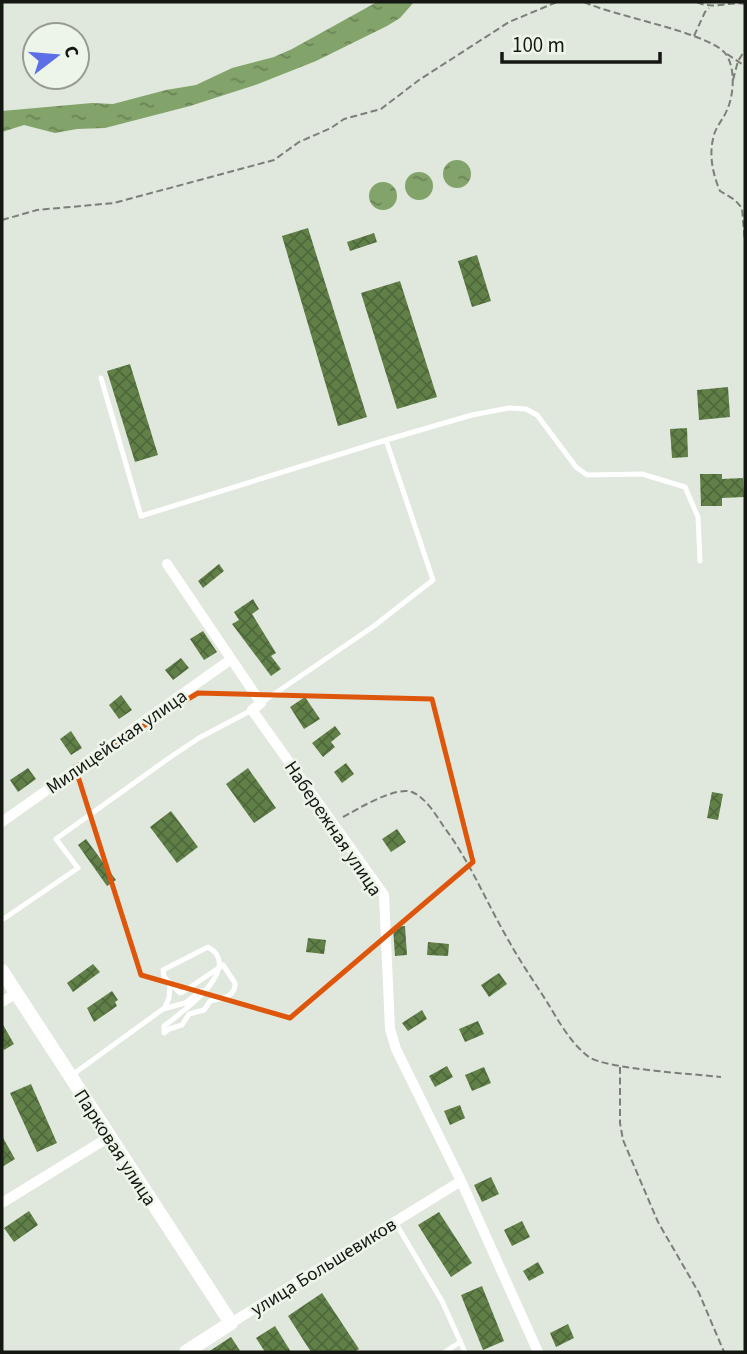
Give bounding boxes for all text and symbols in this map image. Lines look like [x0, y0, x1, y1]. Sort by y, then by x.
north arrow [21, 21, 91, 91]
scale bar [502, 21, 660, 65]
text: 100 m [512, 30, 565, 60]
text: С [56, 43, 85, 61]
street label: Милицейская улица [41, 683, 193, 801]
street label: Набережная улица [277, 756, 388, 902]
street label: Парковая улица [67, 1084, 163, 1212]
street label: улица Большевиков [246, 1211, 402, 1323]

